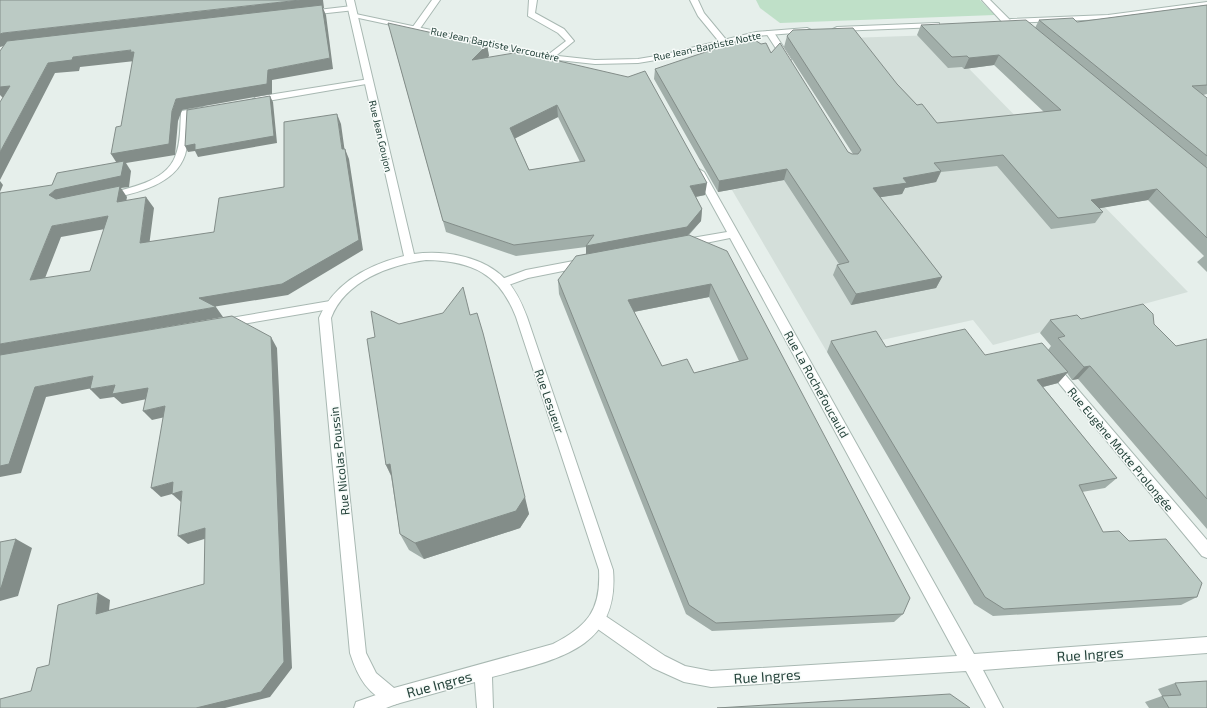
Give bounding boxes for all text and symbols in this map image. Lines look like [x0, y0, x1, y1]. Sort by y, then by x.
street label: Rue Jean Baptiste Vercoutère [430, 24, 560, 64]
street label: Rue Jean-Baptiste Notte [652, 29, 762, 63]
street label: Rue Jean Goujon [367, 99, 395, 173]
street label: Rue La Rochefoucauld [782, 328, 852, 440]
street label: Rue Lesueur [532, 367, 568, 435]
street label: Rue Eugène Motte Prolongée [1065, 384, 1177, 514]
street label: Rue Nicolas Poussin [326, 406, 352, 516]
street label: Rue Ingres [1056, 643, 1124, 665]
street label: Rue Ingres [733, 665, 801, 687]
street label: Rue Ingres [404, 667, 474, 701]

